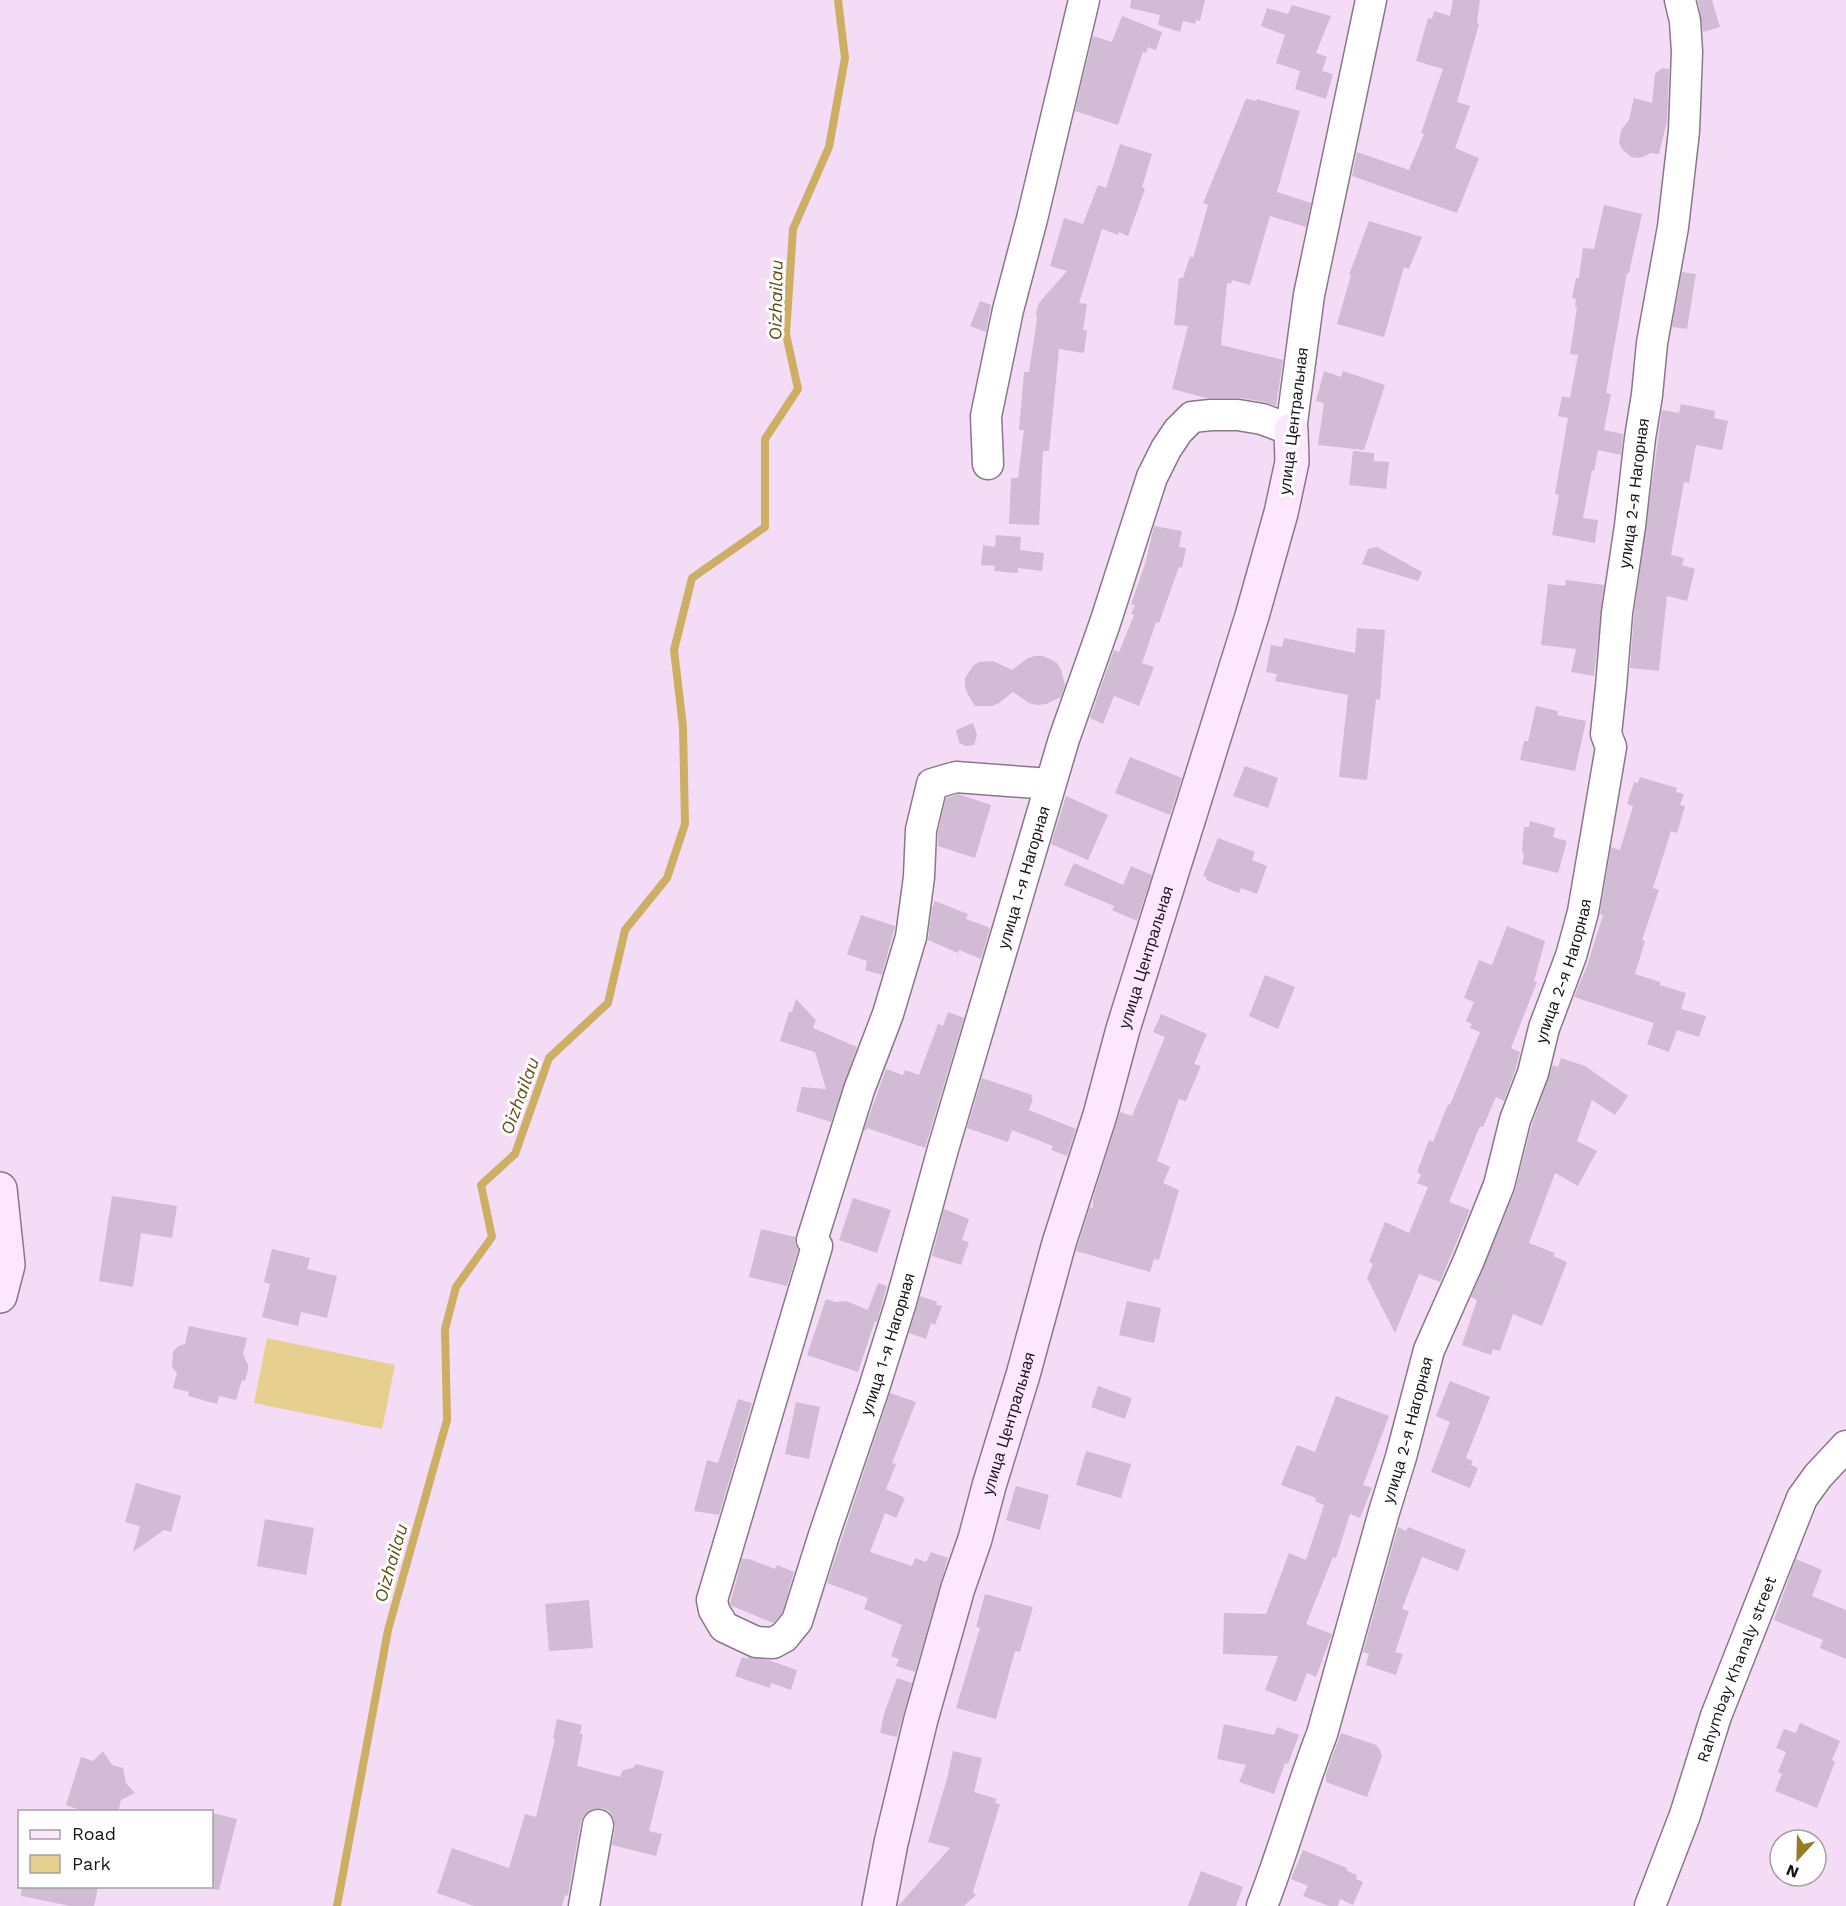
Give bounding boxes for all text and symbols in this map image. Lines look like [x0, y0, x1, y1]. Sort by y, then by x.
water label: Oizhailau [764, 259, 787, 341]
street label: улица Центральная [1275, 346, 1312, 496]
street label: улица 2-я Нагорная [1615, 417, 1653, 569]
street label: улица 1-я Нагорная [994, 804, 1054, 951]
street label: улица Центральная [1115, 884, 1177, 1031]
street label: улица 2-я Нагорная [1532, 897, 1595, 1045]
water label: Oizhailau [496, 1054, 543, 1137]
street label: улица 1-я Нагорная [857, 1271, 919, 1418]
street label: улица Центральная [978, 1350, 1039, 1497]
street label: улица 2-я Нагорная [1378, 1355, 1437, 1506]
water label: Oizhailau [369, 1521, 412, 1605]
street label: Rahymbay Khanaly street [1693, 1573, 1780, 1765]
legend [18, 1810, 213, 1888]
text: Road [72, 1823, 116, 1844]
north arrow [1768, 1828, 1828, 1888]
text: Park [72, 1853, 111, 1874]
text: N [1784, 1860, 1802, 1882]

